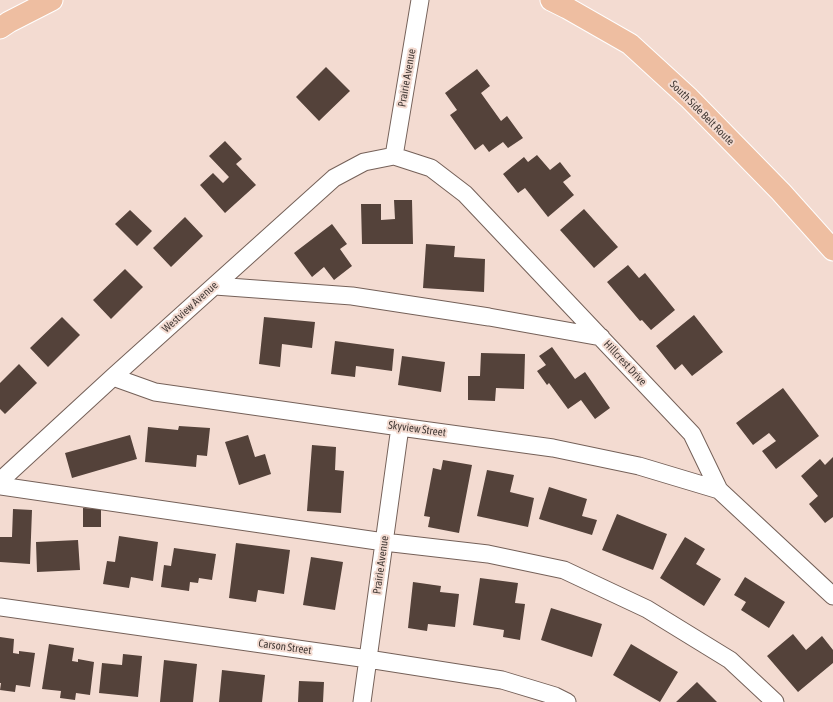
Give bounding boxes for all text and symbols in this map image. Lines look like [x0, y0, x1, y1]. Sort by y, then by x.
street label: Prairie Avenue [395, 48, 419, 108]
street label: South Side Belt Route [667, 78, 737, 148]
street label: Westview Avenue [160, 279, 220, 335]
street label: Hillcrest Drive [601, 338, 649, 388]
street label: Skyview Street [387, 418, 447, 440]
street label: Prairie Avenue [370, 535, 392, 595]
street label: Carson Street [258, 637, 312, 657]

